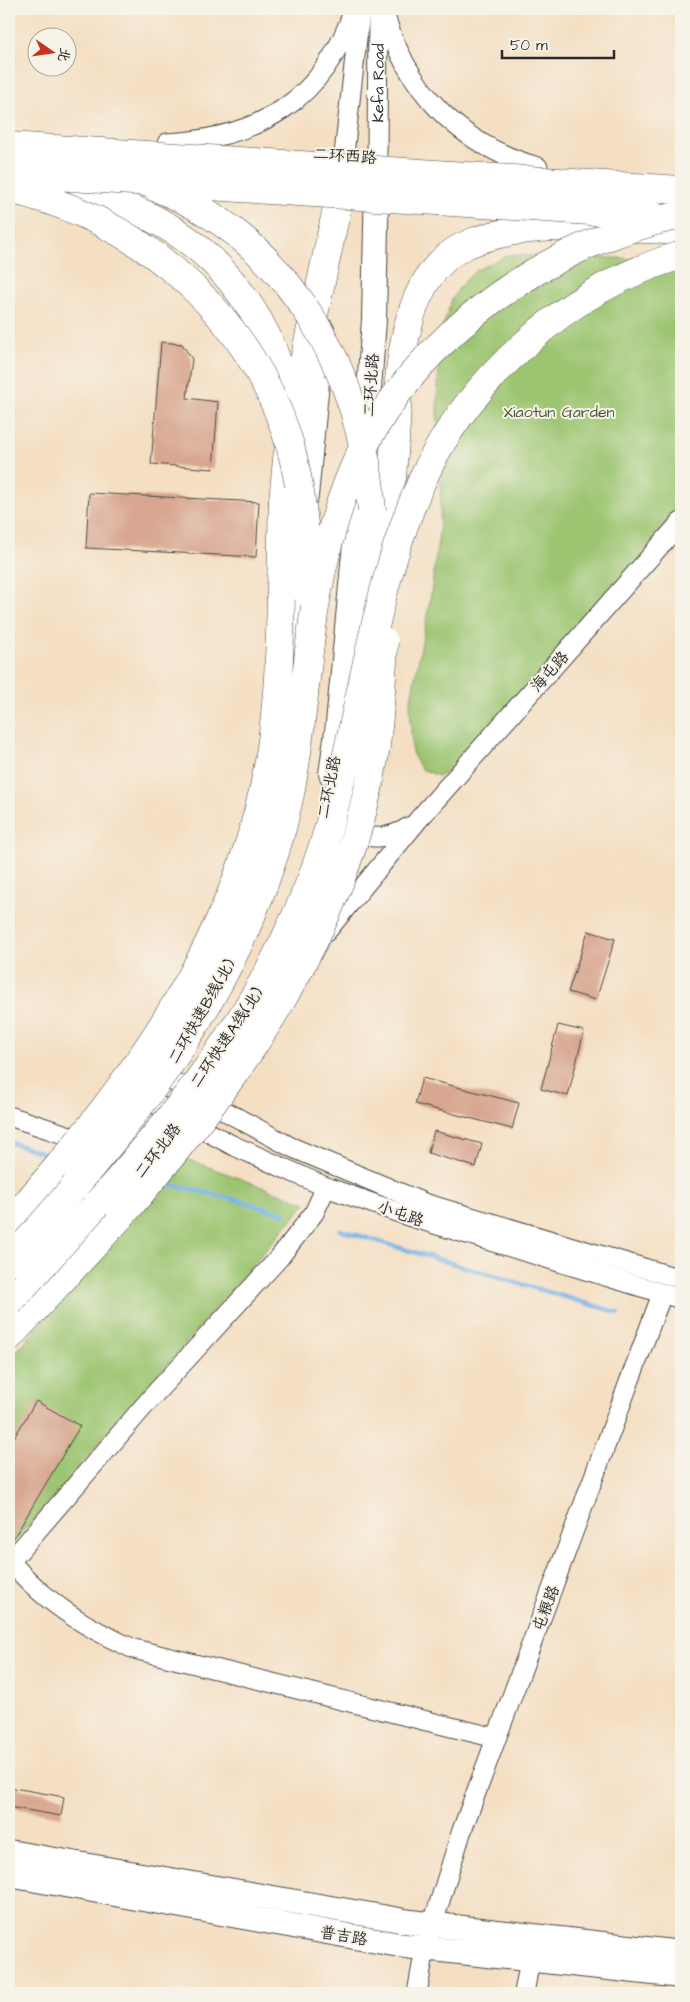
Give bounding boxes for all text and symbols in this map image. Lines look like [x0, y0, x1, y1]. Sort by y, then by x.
north arrow [28, 28, 78, 78]
scale bar [502, 28, 615, 60]
text: 50 m [510, 35, 548, 56]
street label: Kefa Road [367, 43, 390, 123]
text: 北 [52, 46, 75, 64]
street label: 二环西路 [312, 143, 378, 169]
street label: 二环北路 [358, 352, 384, 418]
park label: Xiaotun Garden [503, 401, 615, 423]
street label: 海屯路 [526, 646, 574, 697]
street label: 二环北路 [312, 754, 346, 821]
street label: 二环快速B线(北) [163, 955, 241, 1068]
street label: 二环快速A线(北) [185, 983, 269, 1092]
street label: 二环北路 [129, 1119, 186, 1183]
street label: 小屯路 [374, 1196, 427, 1232]
street label: 屯粮路 [527, 1582, 565, 1635]
street label: 普吉路 [318, 1921, 369, 1951]

